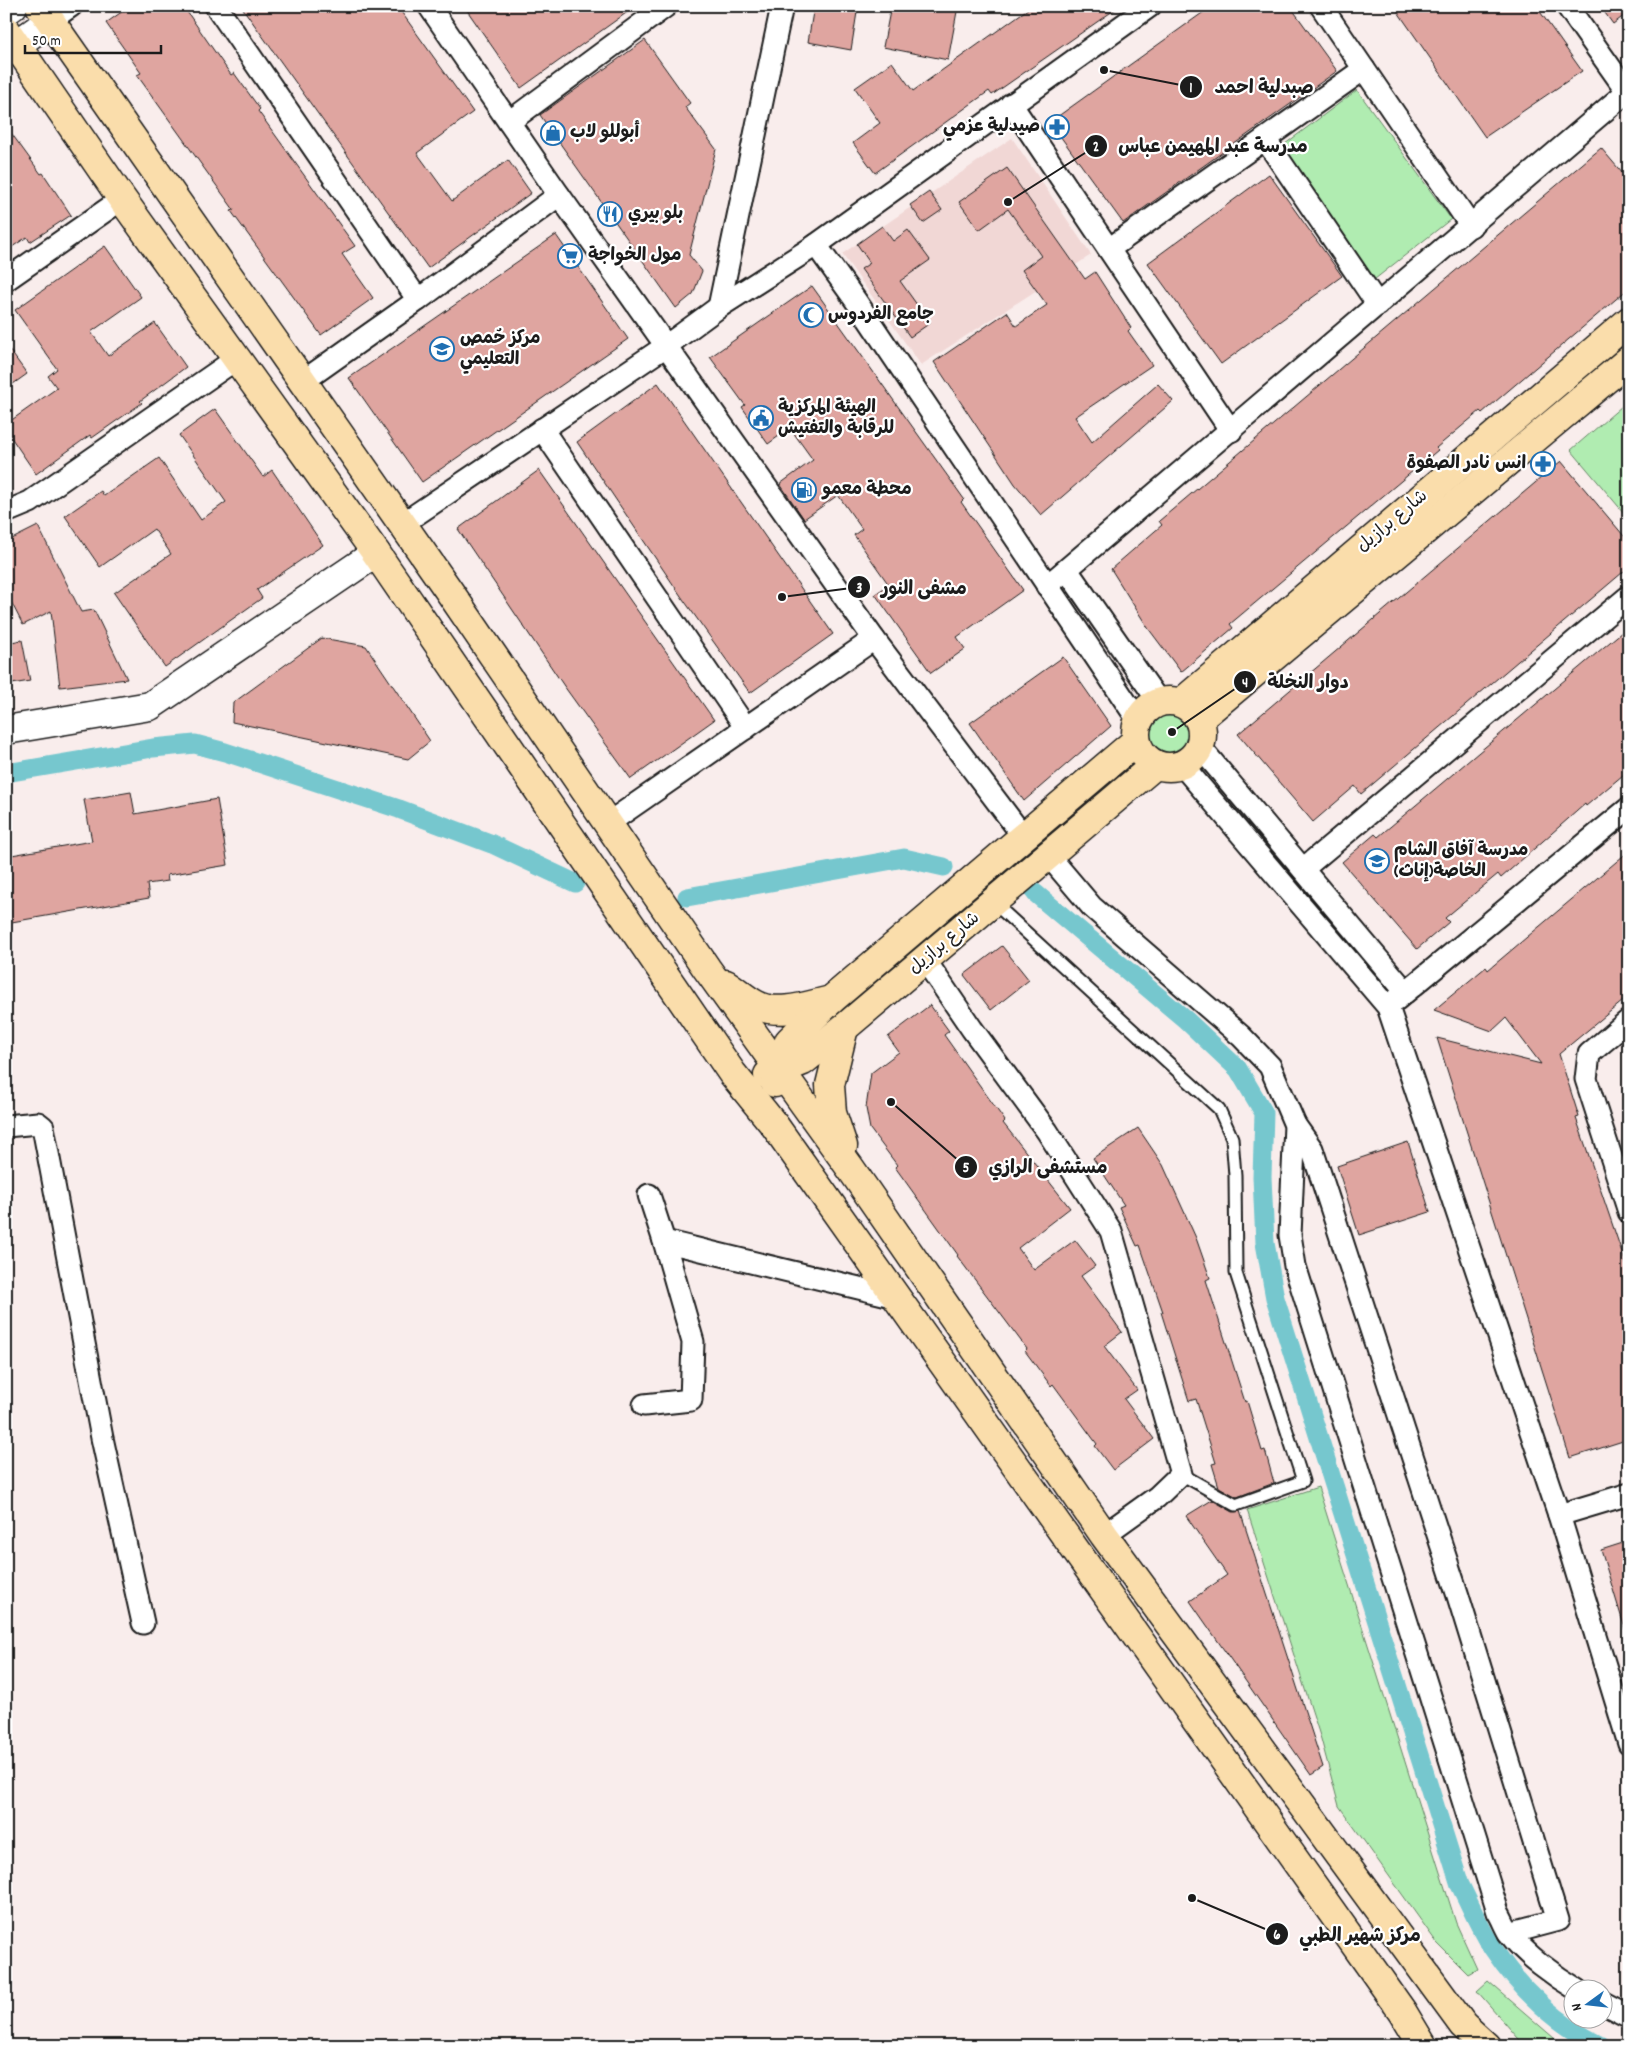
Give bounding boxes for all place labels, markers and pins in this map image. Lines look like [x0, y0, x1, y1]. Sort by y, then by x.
callout: صبدلية احمد [1179, 70, 1323, 104]
pharmacy icon: صيدلية عزمي [1044, 114, 1070, 140]
place label: صيدلية عزمي [943, 115, 1040, 141]
shop icon: أبوللو لاب [540, 120, 566, 146]
place label: أبوللو لاب [570, 120, 640, 146]
callout: مدرسة عبد المهيمن عباس [1083, 129, 1318, 163]
restaurant icon: بلو بيري [597, 201, 623, 227]
place label: بلو بيري [628, 202, 683, 227]
supermarket icon: مول الخواجة [557, 243, 583, 269]
place label: مول الخواجة [588, 244, 681, 269]
mosque icon: جامع الفردوس [798, 302, 824, 328]
place label: جامع الفردوس [828, 303, 934, 328]
place label: مركز حُمص التعليمي [460, 327, 541, 374]
school or university icon: مركز حُمص التعليمي [429, 336, 455, 362]
place label: الهيئة المركزية للرقابة والتفتيش [778, 396, 894, 442]
public building icon: الهيئة المركزية للرقابة والتفتيش [748, 405, 774, 431]
pharmacy icon: انس نادر الصفوة [1530, 451, 1556, 477]
place label: انس نادر الصفوة [1407, 452, 1526, 477]
fuel station icon: محطة معمو [791, 477, 817, 503]
place label: محطة معمو [821, 478, 912, 503]
callout: مشفى النور [846, 570, 977, 604]
callout: دوار النخلة [1233, 665, 1359, 699]
place label: مدرسة آفاق الشام الخاصة(إناث) [1394, 839, 1529, 885]
school or university icon: مدرسة آفاق الشام الخاصة(إناث) [1364, 848, 1390, 874]
callout: مستشفى الرازي [954, 1150, 1118, 1184]
callout: مركز شهير الطبي [1264, 1917, 1430, 1951]

